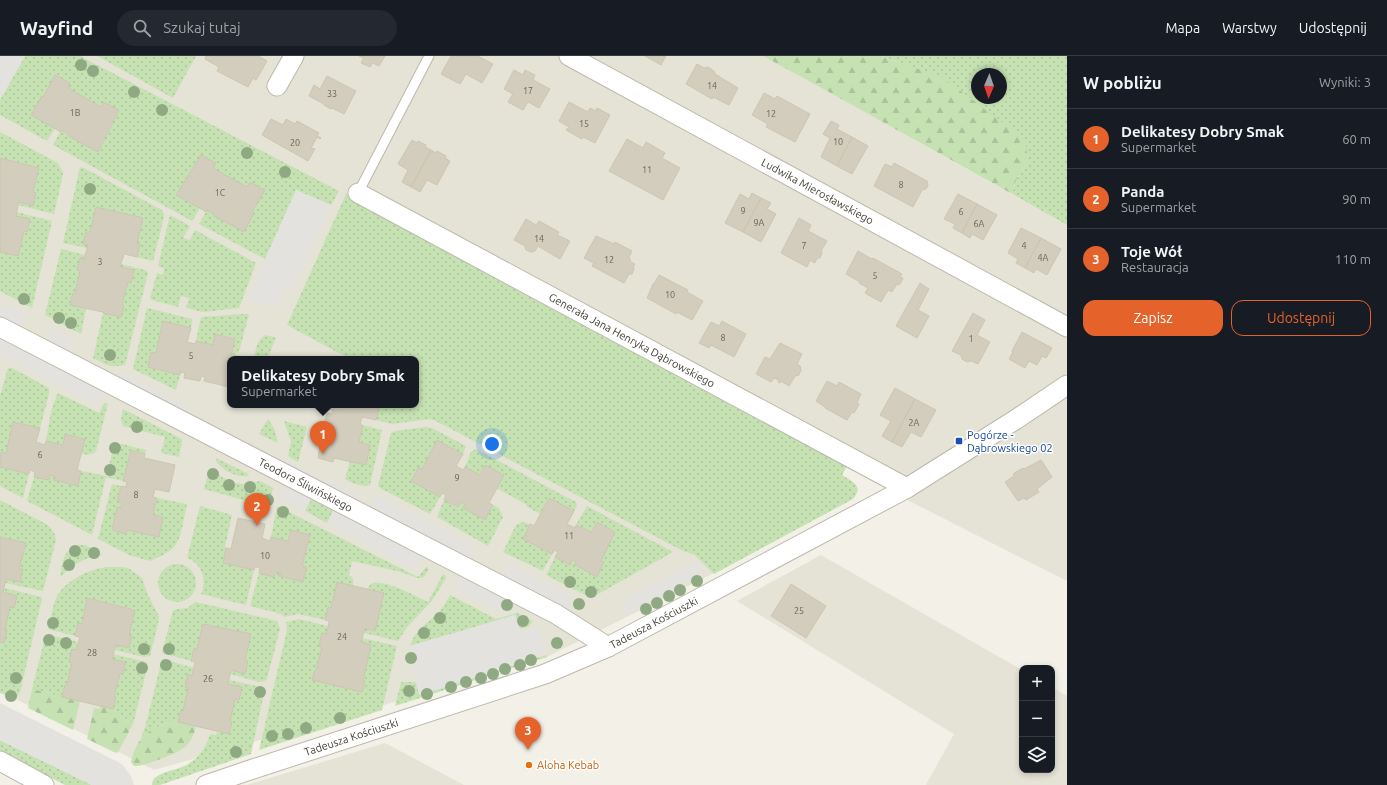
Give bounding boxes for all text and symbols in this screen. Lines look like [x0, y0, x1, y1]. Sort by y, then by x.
search box [117, 10, 397, 46]
text: Wayfind [20, 17, 93, 39]
icon: search [131, 17, 153, 39]
text: Szukaj tutaj [163, 19, 241, 36]
text: Mapa [1165, 20, 1200, 36]
text: Warstwy [1222, 20, 1277, 36]
text: Udostępnij [1299, 20, 1367, 36]
north arrow [971, 68, 1007, 104]
text: W pobliżu [1083, 73, 1162, 92]
text: Wyniki: 3 [1319, 75, 1371, 89]
house number: 14 [707, 81, 717, 91]
house number: 17 [523, 86, 533, 96]
house number: 33 [327, 89, 337, 99]
house number: 1B [70, 108, 81, 118]
house number: 12 [766, 109, 776, 119]
house number: 15 [579, 119, 589, 129]
text: Delikatesy Dobry Smak [1121, 123, 1284, 140]
text: 1 [1092, 132, 1100, 146]
text: 60 m [1342, 132, 1371, 146]
house number: 10 [833, 137, 843, 147]
house number: 20 [290, 138, 300, 148]
text: Supermarket [1121, 140, 1196, 154]
street label: Ludwika Mierosławskiego [759, 156, 876, 227]
house number: 11 [642, 165, 652, 175]
house number: 8 [898, 180, 904, 190]
text: Panda [1121, 183, 1164, 200]
house number: 1C [215, 188, 226, 198]
text: 2 [1092, 192, 1100, 206]
text: 90 m [1342, 192, 1371, 206]
text: Supermarket [1121, 200, 1196, 214]
house number: 9 [740, 206, 746, 216]
house number: 6 [958, 207, 964, 217]
house number: 9A [754, 218, 765, 228]
house number: 6A [974, 219, 985, 229]
house number: 14 [534, 234, 544, 244]
house number: 7 [801, 241, 807, 251]
house number: 4 [1021, 241, 1027, 251]
text: Toje Wół [1121, 243, 1182, 260]
text: 3 [1092, 252, 1100, 266]
text: 110 m [1335, 252, 1371, 266]
house number: 4A [1038, 253, 1049, 263]
house number: 12 [604, 255, 614, 265]
house number: 3 [97, 257, 103, 267]
text: Restauracja [1121, 260, 1189, 274]
house number: 5 [872, 271, 878, 281]
house number: 10 [665, 290, 675, 300]
street label: Generała Jana Henryka Dąbrowskiego [547, 291, 717, 390]
button: Zapisz [1083, 300, 1223, 336]
button: Udostępnij [1231, 300, 1371, 336]
house number: 8 [720, 333, 726, 343]
house number: 1 [968, 334, 974, 344]
house number: 5 [188, 351, 194, 361]
popup [227, 356, 419, 408]
text: Delikatesy Dobry Smak [241, 367, 405, 384]
text: Supermarket [241, 384, 317, 398]
house number: 2A [909, 418, 920, 428]
pin: 1 [310, 421, 336, 454]
place label: Pogórze - Dąbrowskiego 02 [967, 429, 1053, 454]
your location [482, 434, 502, 454]
marker: Pogórze - Dąbrowskiego 02 [954, 436, 964, 446]
house number: 6 [37, 450, 43, 460]
street label: Teodora Śliwińskiego [257, 456, 355, 514]
house number: 9 [454, 473, 460, 483]
house number: 8 [133, 490, 139, 500]
pin: 2 [244, 493, 270, 526]
house number: 11 [564, 531, 574, 541]
house number: 10 [260, 551, 270, 561]
street label: Tadeusza Kościuszki [608, 594, 700, 651]
house number: 25 [794, 606, 804, 616]
house number: 24 [337, 632, 347, 642]
house number: 28 [87, 648, 97, 658]
map controls [1019, 665, 1055, 773]
button: + [1019, 665, 1055, 701]
house number: 26 [203, 674, 213, 684]
button: − [1019, 701, 1055, 737]
street label: Tadeusza Kościuszki [303, 716, 400, 758]
pin: 3 [515, 717, 541, 750]
button: layers [1019, 737, 1055, 773]
place label: Aloha Kebab [537, 759, 599, 771]
marker: Aloha Kebab [524, 760, 534, 770]

